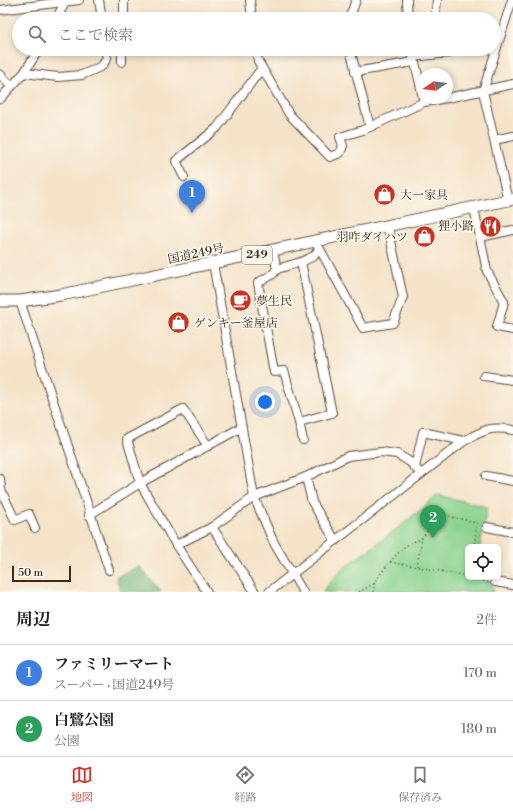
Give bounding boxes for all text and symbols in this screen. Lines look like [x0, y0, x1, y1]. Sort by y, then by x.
search box [12, 12, 501, 56]
icon: search [26, 23, 48, 45]
text: ここで検索 [58, 26, 133, 45]
north arrow [417, 68, 453, 104]
pin: 1 [179, 180, 205, 213]
shop icon: 大一家具 [372, 182, 398, 208]
place label: 大一家具 [400, 188, 448, 203]
restaurant icon: 狸小路 [477, 213, 503, 239]
place label: 狸小路 [438, 219, 474, 234]
shop icon: 羽咋ダイハツ [411, 224, 437, 250]
place label: 羽咋ダイハツ [336, 230, 408, 245]
street label: 国道249号 [166, 241, 226, 267]
road number: 249 [242, 246, 272, 264]
cafe icon: 夢生民 [228, 288, 254, 314]
place label: 夢生民 [256, 294, 292, 309]
shop icon: ゲンキー釜屋店 [165, 310, 191, 336]
place label: ゲンキー釜屋店 [194, 316, 278, 331]
your location [255, 392, 275, 412]
pin: 2 [420, 505, 446, 538]
map controls [465, 544, 501, 580]
button: locate [465, 544, 501, 580]
scale bar [12, 564, 71, 583]
text: 50 m [18, 566, 43, 580]
text: 周辺 [16, 609, 50, 631]
text: 2件 [477, 612, 497, 628]
text: ファミリーマート [54, 655, 174, 674]
text: 1 [26, 665, 32, 681]
text: 170 m [463, 665, 497, 681]
text: スーパー · 国道249号 [54, 677, 174, 693]
text: 白鷺公園 [54, 711, 114, 730]
text: 2 [25, 721, 33, 737]
text: 180 m [461, 721, 497, 737]
text: 公園 [54, 733, 80, 749]
tab: 地図 [71, 764, 93, 805]
tab: 経路 [234, 764, 256, 805]
tab: 保存済み [398, 764, 442, 805]

